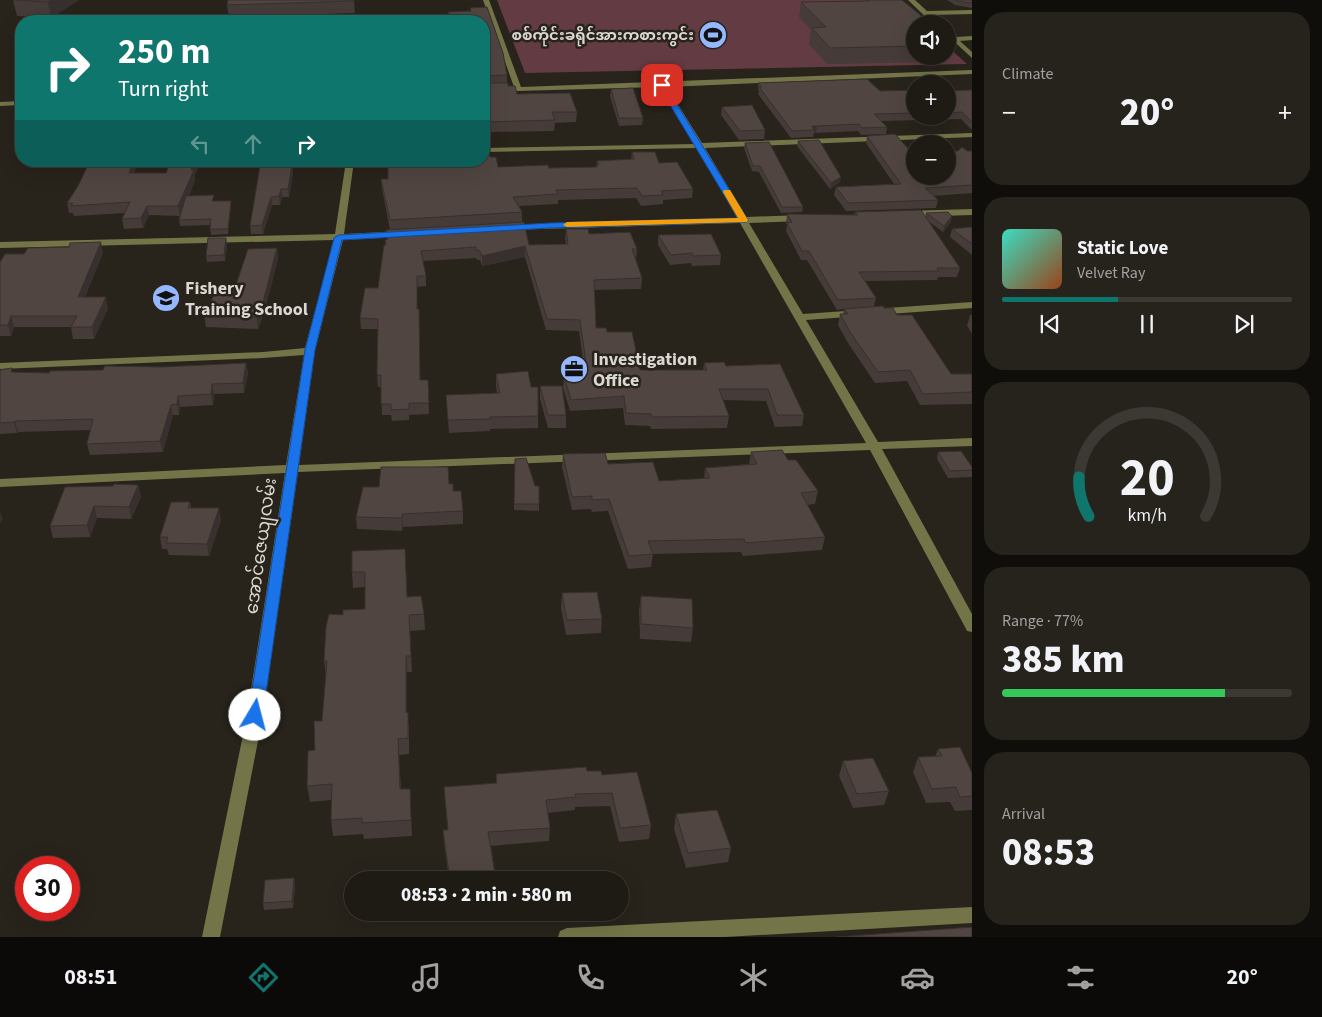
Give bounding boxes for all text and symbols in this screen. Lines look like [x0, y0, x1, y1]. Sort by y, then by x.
map controls [906, 15, 956, 185]
button: sound [906, 15, 956, 65]
sports icon: စစ်ကိုင်းခရိုင်အားကစားကွင်း [698, 20, 728, 50]
place label: စစ်ကိုင်းခရိုင်အားကစားကွင်း [512, 25, 694, 47]
text: 250 m [118, 27, 210, 77]
icon: right [35, 35, 100, 100]
text: Climate [1002, 63, 1053, 85]
pin [641, 64, 683, 106]
icon: arrive [648, 71, 676, 99]
text: Turn right [118, 73, 208, 105]
button: + [906, 75, 956, 125]
text: 20° [1120, 86, 1174, 140]
text: − [1002, 93, 1016, 133]
text: + [1278, 93, 1292, 133]
icon: left [186, 130, 214, 158]
icon: ahead [239, 130, 267, 158]
icon: right [292, 130, 320, 158]
button: − [906, 135, 956, 185]
text: Static Love [1077, 235, 1168, 262]
text: Velvet Ray [1077, 262, 1145, 284]
place label: Fishery Training School [185, 276, 308, 322]
school or university icon: Fishery Training School [151, 283, 181, 313]
icon: previous [1036, 310, 1064, 338]
icon: pause [1133, 310, 1161, 338]
icon: next [1230, 310, 1258, 338]
place label: Investigation Office [593, 347, 697, 393]
office icon: Investigation Office [559, 354, 589, 384]
text: 20 [1120, 442, 1174, 516]
street label: အောင်ဇေယျလမ်း [238, 476, 285, 616]
text: km/h [1127, 503, 1167, 528]
text: Range · 77% [1002, 610, 1083, 632]
text: 385 km [1002, 633, 1124, 687]
position arrow [228, 688, 280, 740]
text: Arrival [1002, 803, 1045, 825]
text: 08:53 [1002, 826, 1095, 880]
speed limit sign: 30 [15, 856, 80, 921]
text: 08:53 · 2 min · 580 m [401, 882, 572, 909]
icon: directions [246, 960, 281, 995]
icon: music [409, 960, 444, 995]
icon: phone [573, 960, 608, 995]
icon: climate [736, 960, 771, 995]
icon: car [900, 960, 935, 995]
icon: filters [1063, 960, 1098, 995]
text: 08:51 [64, 961, 117, 993]
text: 20° [1226, 961, 1258, 993]

